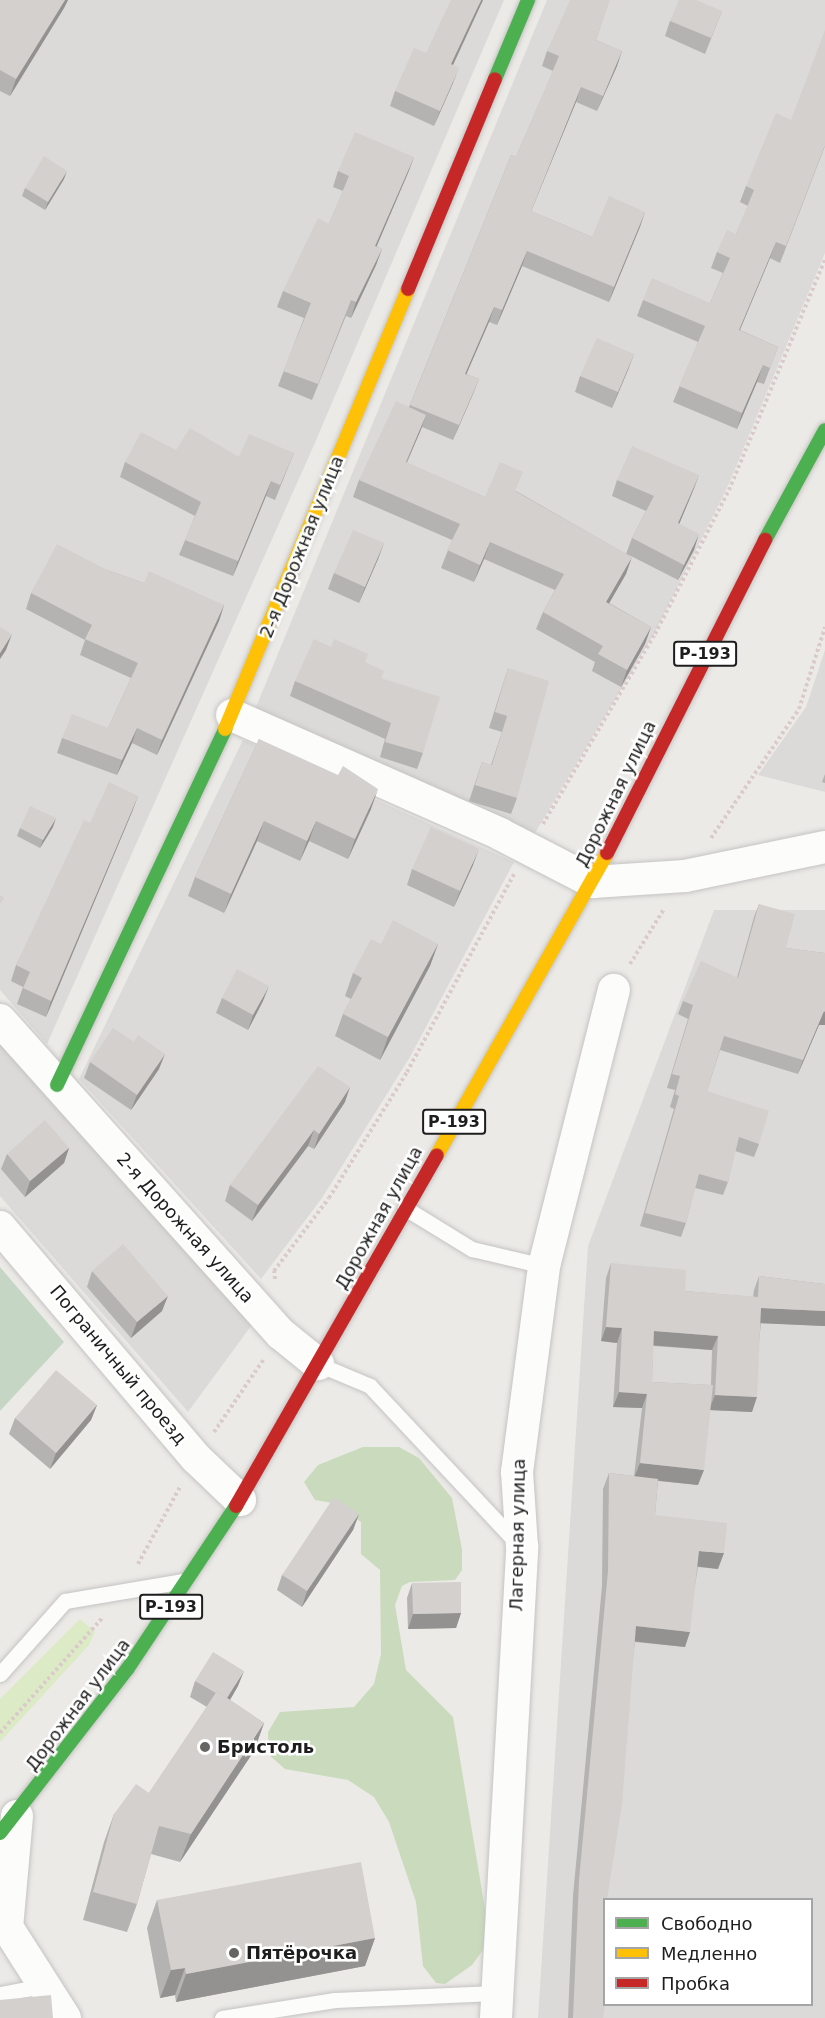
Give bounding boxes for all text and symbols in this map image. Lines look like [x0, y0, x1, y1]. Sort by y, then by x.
street label: 2-я Дорожная улица [256, 453, 348, 641]
road number: Р-193 [672, 641, 738, 667]
street label: Дорожная улица [571, 717, 661, 871]
road number: Р-193 [421, 1109, 487, 1135]
street label: Дорожная улица [331, 1143, 427, 1293]
street label: 2-я Дорожная улица [112, 1148, 258, 1308]
street label: Пограничный проезд [45, 1281, 191, 1449]
street label: Лагерная улица [506, 1458, 530, 1612]
road number: Р-193 [138, 1594, 204, 1620]
street label: Дорожная улица [21, 1635, 135, 1775]
place label: Бристоль [217, 1736, 314, 1758]
marker: Бристоль [198, 1740, 212, 1754]
legend [603, 1898, 813, 2006]
text: Свободно [661, 1913, 753, 1934]
place label: Пятёрочка [246, 1942, 357, 1964]
text: Медленно [661, 1943, 757, 1964]
marker: Пятёрочка [227, 1946, 241, 1960]
text: Пробка [661, 1973, 730, 1994]

